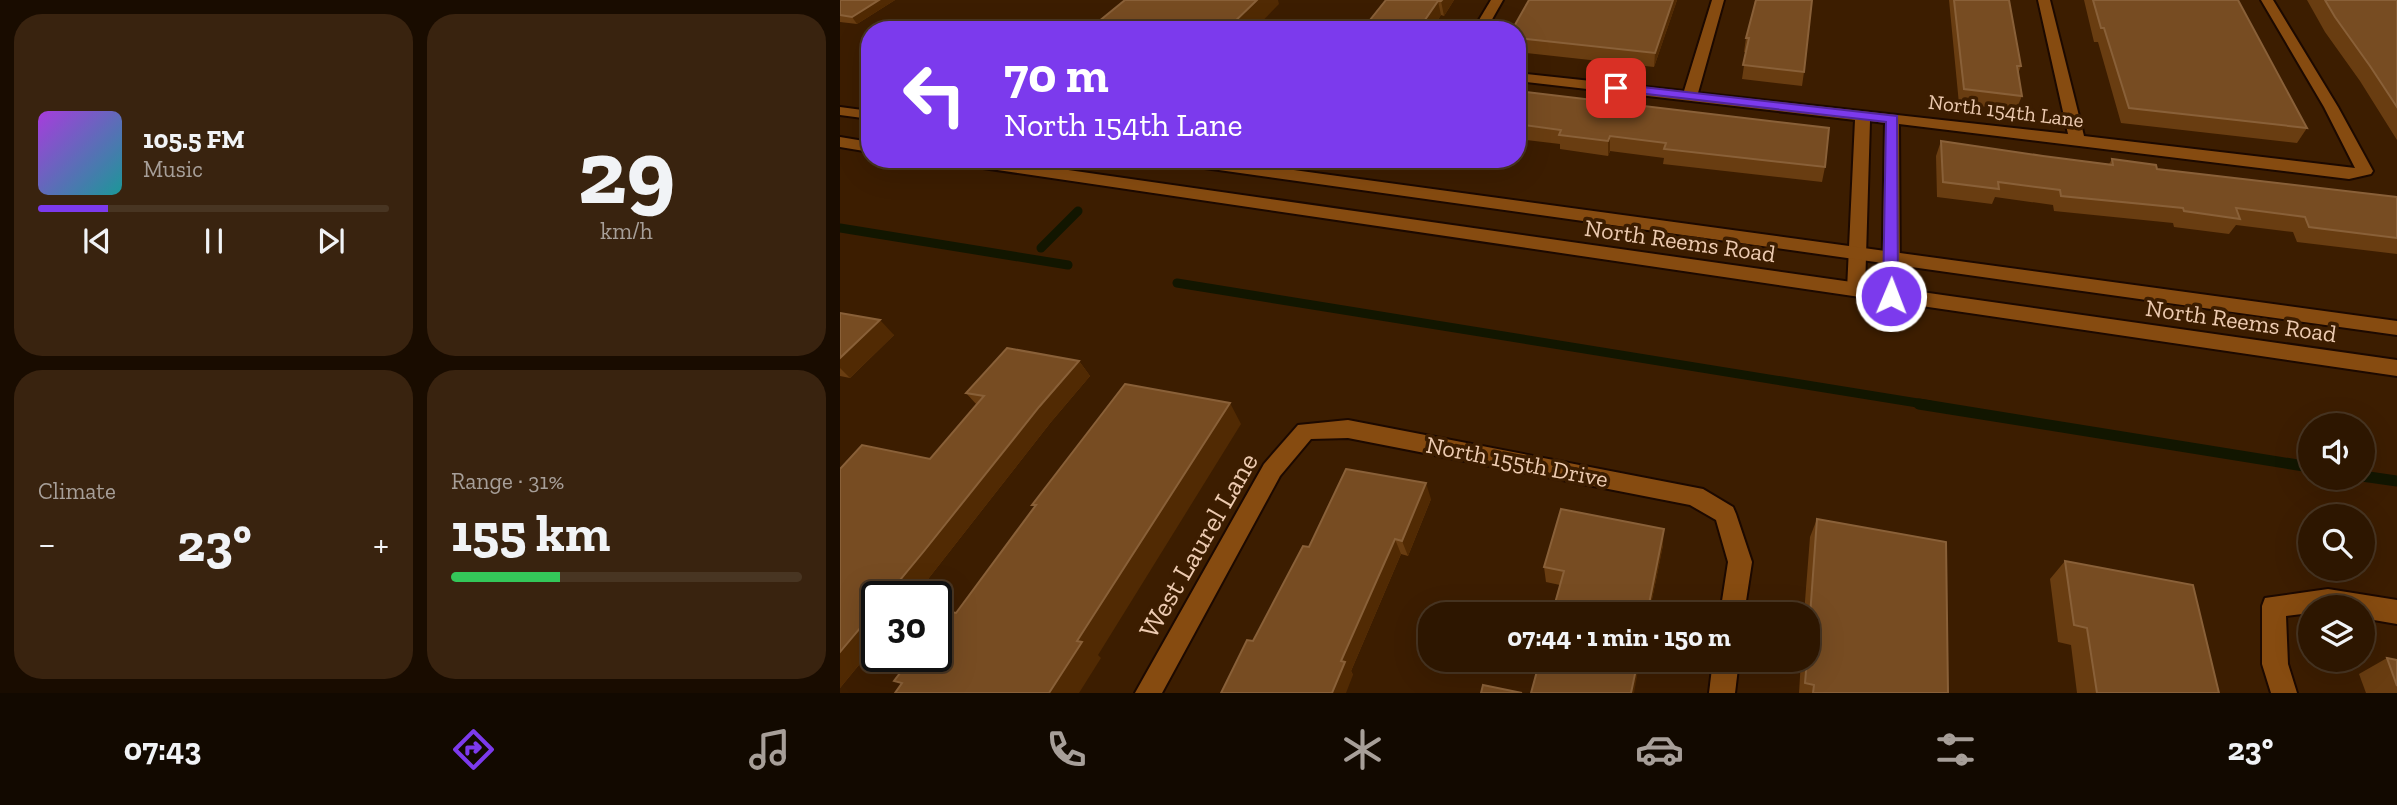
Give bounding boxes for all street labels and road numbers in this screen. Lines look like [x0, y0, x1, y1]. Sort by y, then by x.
street label: North 154th Lane [1927, 89, 2085, 132]
street label: North Reems Road [1583, 213, 1777, 268]
street label: North Reems Road [2144, 293, 2338, 348]
street label: North 155th Drive [1424, 430, 1611, 493]
street label: West Laurel Lane [1132, 447, 1265, 644]

